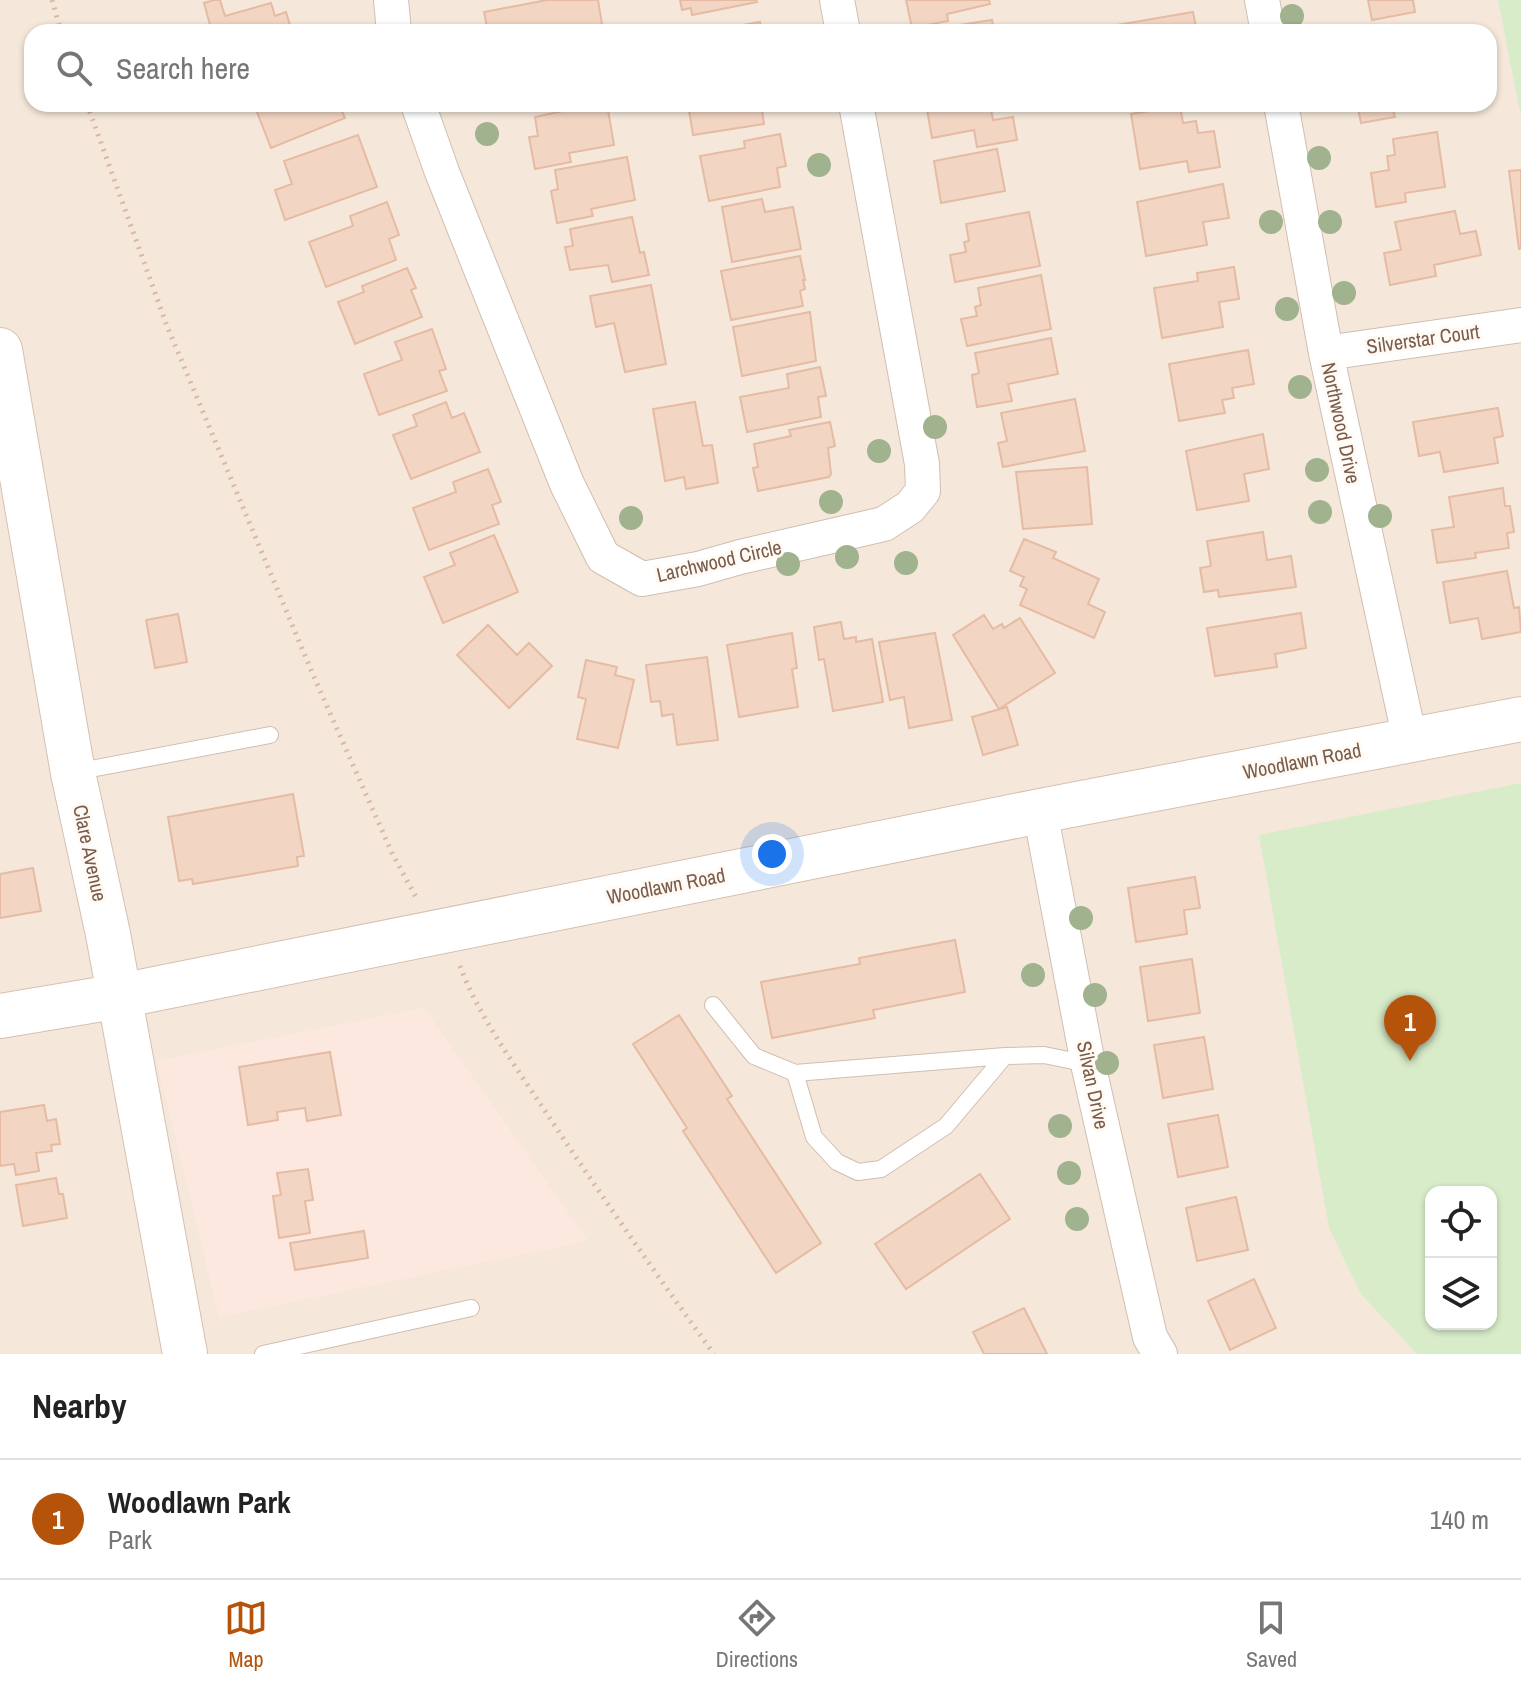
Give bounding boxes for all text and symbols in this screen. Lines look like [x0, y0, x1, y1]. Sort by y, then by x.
search box [24, 24, 1497, 112]
icon: search [52, 46, 96, 90]
text: Search here [116, 48, 250, 88]
street label: Silverstar Court [1365, 317, 1482, 360]
street label: Northwood Drive [1315, 360, 1367, 486]
street label: Larchwood Circle [654, 533, 784, 588]
street label: Woodlawn Road [1240, 736, 1363, 785]
street label: Clare Avenue [67, 802, 114, 904]
your location [752, 834, 792, 874]
street label: Woodlawn Road [604, 861, 727, 910]
pin: 1 [1384, 995, 1436, 1061]
street label: Silvan Drive [1071, 1038, 1116, 1131]
map controls [1425, 1186, 1497, 1330]
button: locate [1425, 1186, 1497, 1258]
button: layers [1425, 1258, 1497, 1330]
text: Nearby [32, 1383, 127, 1429]
text: Woodlawn Park [108, 1482, 291, 1522]
text: 1 [52, 1502, 64, 1537]
text: 140 m [1430, 1502, 1489, 1537]
text: Park [108, 1522, 152, 1557]
tab: Map [224, 1596, 268, 1674]
tab: Directions [716, 1596, 798, 1674]
tab: Saved [1246, 1596, 1297, 1674]

